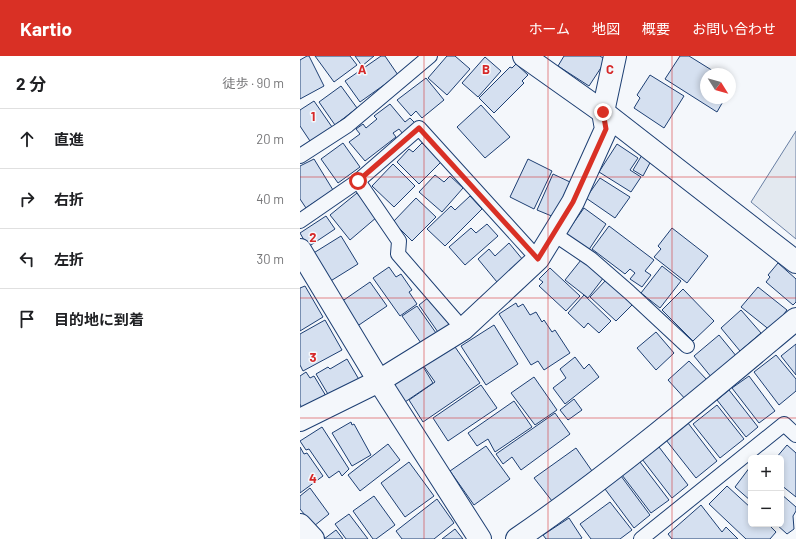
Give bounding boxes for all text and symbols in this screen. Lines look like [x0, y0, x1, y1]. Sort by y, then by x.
text: Kartio [20, 17, 72, 40]
text: ホーム [528, 20, 570, 37]
text: 地図 [592, 20, 620, 37]
text: 概要 [642, 20, 670, 37]
text: お問い合わせ [692, 20, 776, 37]
text: A [358, 61, 367, 77]
text: B [482, 61, 490, 77]
text: C [606, 61, 614, 77]
north arrow [700, 68, 736, 104]
text: 2 分 [16, 73, 46, 93]
text: 徒歩 · 90 m [223, 75, 284, 91]
route end [594, 103, 612, 121]
text: 1 [311, 108, 315, 124]
icon: ahead [16, 128, 38, 150]
text: 直進 [54, 130, 84, 148]
text: 20 m [256, 131, 284, 147]
route start [349, 172, 367, 190]
icon: right [16, 188, 38, 210]
text: 右折 [54, 190, 84, 208]
text: 40 m [256, 191, 284, 207]
text: 2 [309, 229, 317, 245]
icon: left [16, 248, 38, 270]
text: 左折 [54, 250, 84, 268]
text: 30 m [257, 251, 284, 267]
icon: arrive [16, 308, 38, 330]
text: 目的地に到着 [54, 310, 144, 328]
text: 3 [309, 349, 317, 365]
map controls [748, 455, 784, 527]
button: + [748, 455, 784, 491]
text: 4 [309, 470, 317, 486]
button: − [748, 491, 784, 527]

